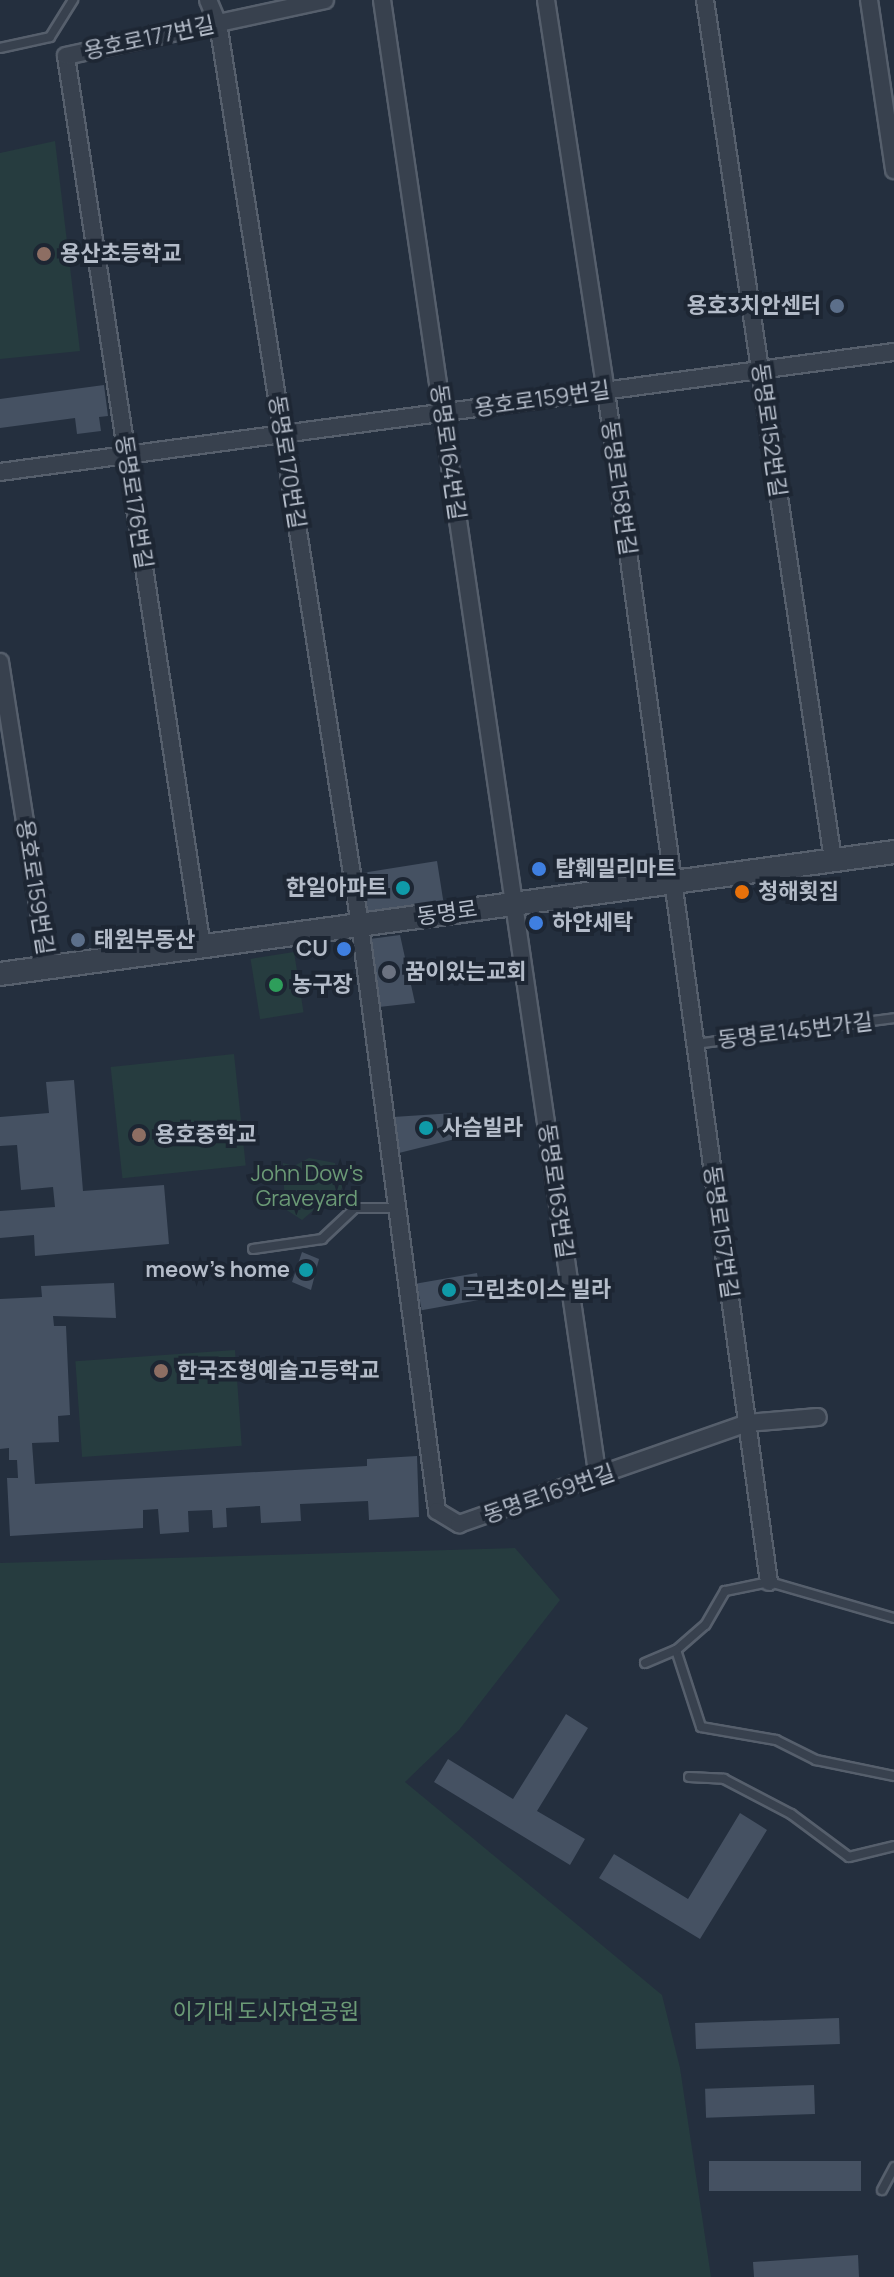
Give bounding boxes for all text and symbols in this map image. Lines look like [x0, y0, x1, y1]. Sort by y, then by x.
street label: 용호로177번길 [81, 11, 217, 65]
place label: 용산초등학교 [60, 241, 181, 267]
marker: 용산초등학교 [35, 245, 53, 263]
place label: 용호3치안센터 [687, 293, 821, 319]
marker: 용호3치안센터 [828, 297, 846, 315]
street label: 동명로152번길 [747, 362, 791, 498]
street label: 용호로159번길 [473, 376, 611, 422]
street label: 동명로164번길 [425, 383, 471, 521]
street label: 동명로170번길 [263, 394, 311, 530]
street label: 동명로158번길 [597, 419, 641, 557]
street label: 동명로176번길 [110, 434, 158, 570]
street label: 용호로159번길 [11, 818, 59, 956]
place label: 탑훼밀리마트 [555, 856, 676, 882]
marker: 탑훼밀리마트 [530, 860, 548, 878]
place label: 한일아파트 [286, 875, 387, 901]
marker: 한일아파트 [394, 879, 412, 897]
place label: 청해횟집 [758, 879, 839, 905]
marker: 청해횟집 [733, 883, 751, 901]
street label: 동명로 [415, 896, 479, 930]
place label: 하얀세탁 [552, 910, 633, 936]
marker: 하얀세탁 [527, 914, 545, 932]
place label: 태원부동산 [94, 927, 195, 953]
marker: 태원부동산 [69, 931, 87, 949]
place label: CU [296, 936, 328, 962]
marker: CU [335, 940, 353, 958]
place label: 꿈이있는교회 [405, 959, 526, 985]
marker: 꿈이있는교회 [380, 963, 398, 981]
place label: 농구장 [292, 972, 353, 998]
marker: 농구장 [267, 976, 285, 994]
street label: 동명로145번가길 [716, 1008, 874, 1054]
place label: 사슴빌라 [442, 1115, 523, 1141]
marker: 사슴빌라 [417, 1119, 435, 1137]
place label: 용호중학교 [155, 1122, 256, 1148]
street label: 동명로163번길 [533, 1122, 579, 1260]
marker: 용호중학교 [130, 1126, 148, 1144]
park label: John Dow's Graveyard [251, 1160, 363, 1212]
street label: 동명로157번길 [699, 1164, 743, 1300]
place label: meow's home [146, 1257, 290, 1283]
marker: meow's home [297, 1261, 315, 1279]
place label: 그린초이스 빌라 [465, 1277, 611, 1303]
marker: 그린초이스 빌라 [440, 1281, 458, 1299]
place label: 한국조형예술고등학교 [177, 1358, 379, 1384]
marker: 한국조형예술고등학교 [152, 1362, 170, 1380]
street label: 동명로169번길 [480, 1459, 618, 1529]
park label: 이기대 도시자연공원 [173, 1999, 359, 2025]

